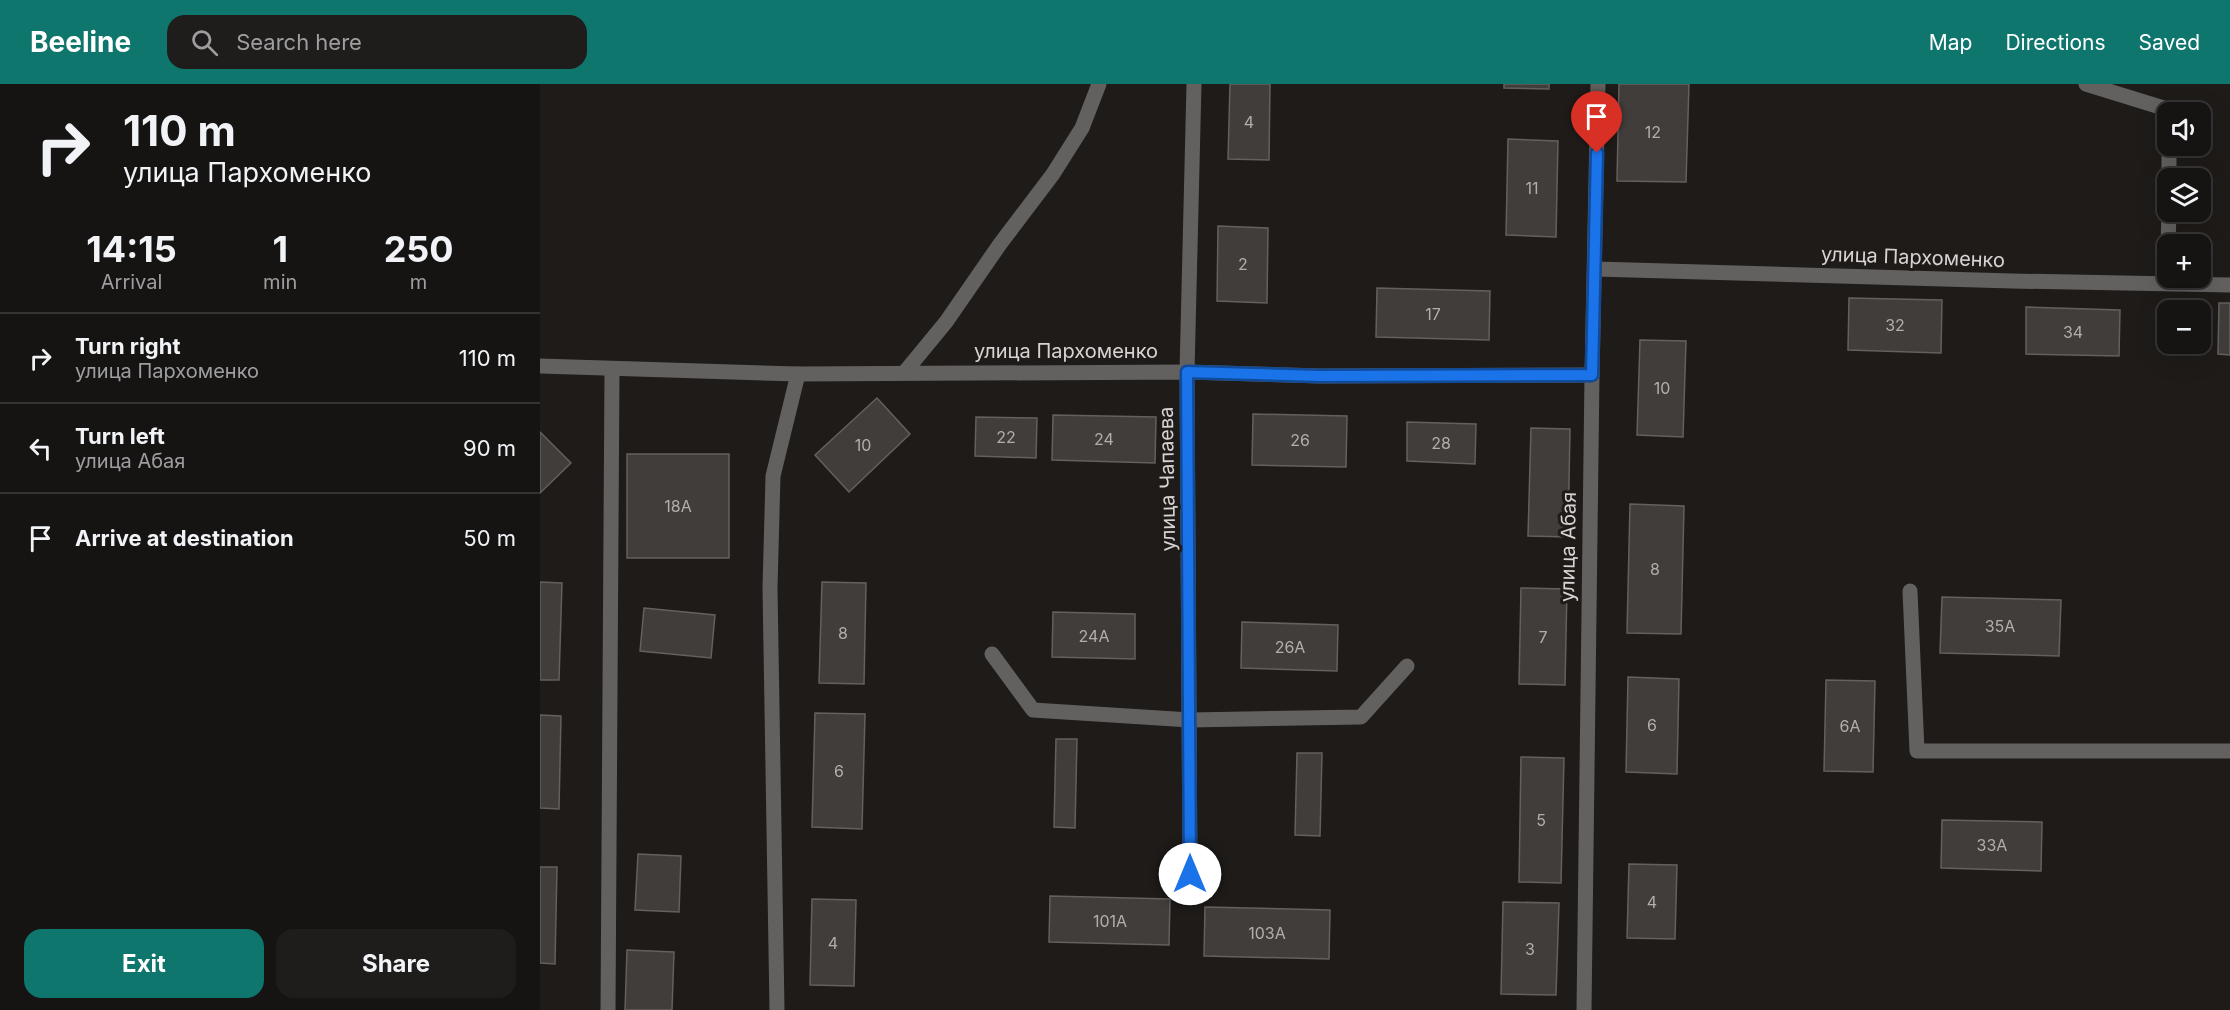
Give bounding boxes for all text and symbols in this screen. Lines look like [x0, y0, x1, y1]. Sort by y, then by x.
search box [167, 15, 587, 69]
text: Beeline [30, 25, 131, 59]
icon: search [188, 26, 221, 59]
text: Search here [236, 29, 362, 55]
text: Map [1929, 30, 1972, 55]
text: Directions [2005, 30, 2106, 55]
text: Saved [2139, 30, 2200, 55]
pin [1571, 91, 1622, 153]
icon: arrive [1580, 100, 1613, 133]
map controls [2157, 102, 2211, 354]
button: sound [2157, 102, 2211, 156]
text: 110 m [123, 105, 236, 156]
icon: right [24, 108, 102, 186]
house number: 4 [1244, 112, 1254, 132]
house number: 12 [1645, 122, 1661, 142]
text: улица Пархоменко [123, 156, 372, 189]
button: layers [2157, 168, 2211, 222]
house number: 11 [1525, 178, 1539, 198]
text: 14:15 [86, 227, 177, 271]
text: 1 [272, 227, 288, 271]
text: 250 [384, 227, 454, 271]
button: + [2157, 234, 2211, 288]
street label: улица Пархоменко [1821, 242, 2005, 272]
house number: 2 [1238, 254, 1248, 274]
text: Arrival [101, 270, 162, 294]
text: min [263, 270, 297, 294]
text: m [410, 270, 427, 294]
button: − [2157, 300, 2211, 354]
house number: 17 [1425, 304, 1441, 324]
house number: 32 [1885, 315, 1905, 335]
house number: 34 [2063, 322, 2083, 342]
text: Turn right [75, 333, 181, 359]
street label: улица Пархоменко [974, 339, 1158, 363]
icon: right [24, 342, 57, 375]
text: 110 m [459, 345, 516, 371]
text: улица Пархоменко [75, 359, 259, 383]
house number: 10 [1654, 378, 1670, 398]
street label: улица Чапаева [1154, 406, 1180, 552]
text: Turn left [75, 423, 165, 449]
house number: 22 [996, 427, 1016, 447]
house number: 24 [1094, 429, 1114, 449]
house number: 26 [1290, 430, 1310, 450]
icon: left [24, 432, 57, 465]
house number: 28 [1431, 433, 1451, 453]
text: 90 m [463, 435, 516, 461]
house number: 10 [855, 435, 871, 455]
text: улица Абая [75, 449, 185, 473]
street label: улица Абая [1555, 492, 1581, 602]
house number: 18А [664, 496, 692, 516]
icon: arrive [24, 522, 57, 555]
text: Arrive at destination [75, 525, 294, 551]
text: 50 m [463, 525, 516, 551]
house number: 8 [1650, 559, 1660, 579]
house number: 35А [1985, 616, 2015, 636]
house number: 8 [838, 623, 848, 643]
house number: 24А [1079, 626, 1109, 646]
house number: 7 [1538, 627, 1548, 647]
house number: 26А [1275, 637, 1305, 657]
house number: 6 [1647, 715, 1657, 735]
house number: 6А [1840, 716, 1860, 736]
house number: 6 [834, 761, 844, 781]
house number: 5 [1536, 810, 1546, 830]
house number: 33А [1977, 835, 2007, 855]
position arrow [1158, 842, 1222, 906]
house number: 4 [1647, 892, 1657, 912]
house number: 101А [1093, 911, 1127, 931]
house number: 103А [1248, 923, 1286, 943]
button: Exit [24, 929, 264, 998]
button: Share [276, 929, 516, 998]
house number: 4 [828, 933, 838, 953]
house number: 3 [1525, 939, 1535, 959]

